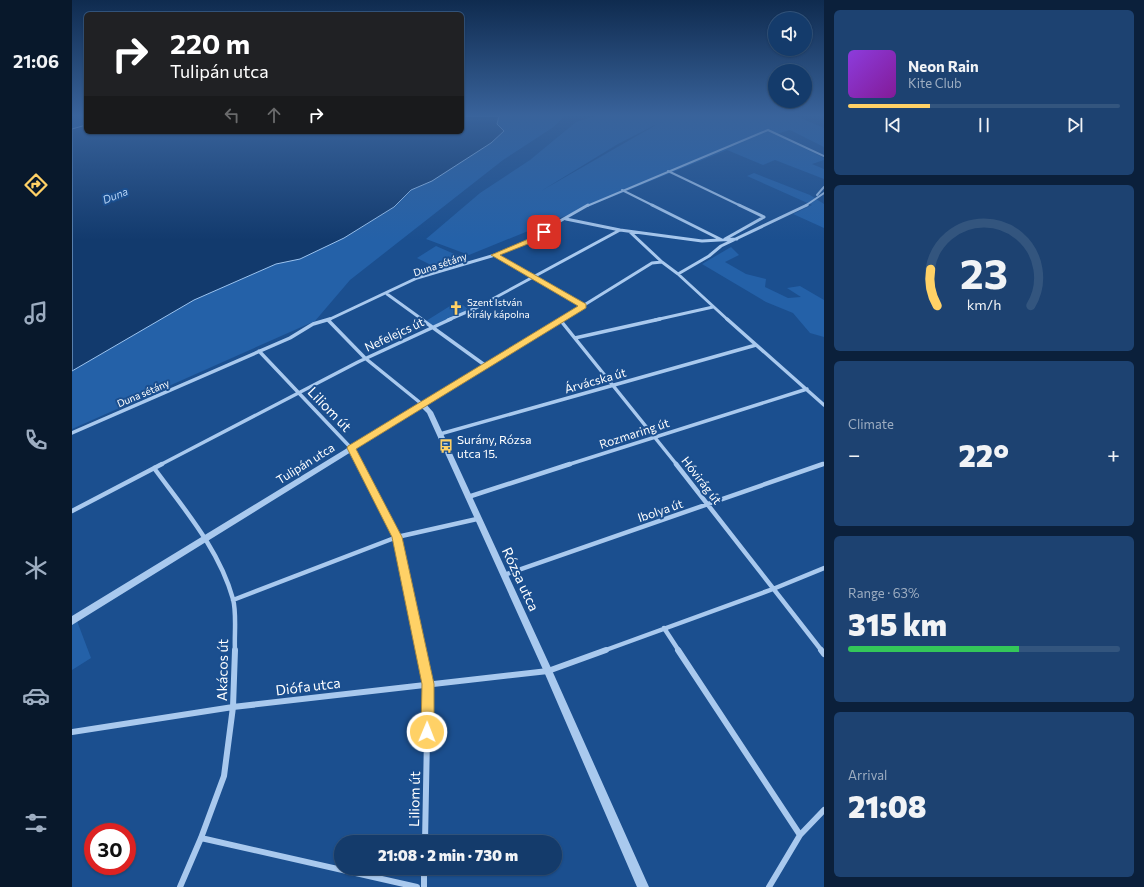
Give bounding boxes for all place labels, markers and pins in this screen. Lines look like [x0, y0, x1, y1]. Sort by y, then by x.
pin [527, 215, 561, 249]
place label: Szent István király kápolna [467, 296, 530, 320]
church icon: Szent István király kápolna [448, 300, 464, 316]
place label: Surány, Rózsa utca 15. [457, 432, 532, 460]
bus stop icon: Surány, Rózsa utca 15. [438, 438, 454, 454]

